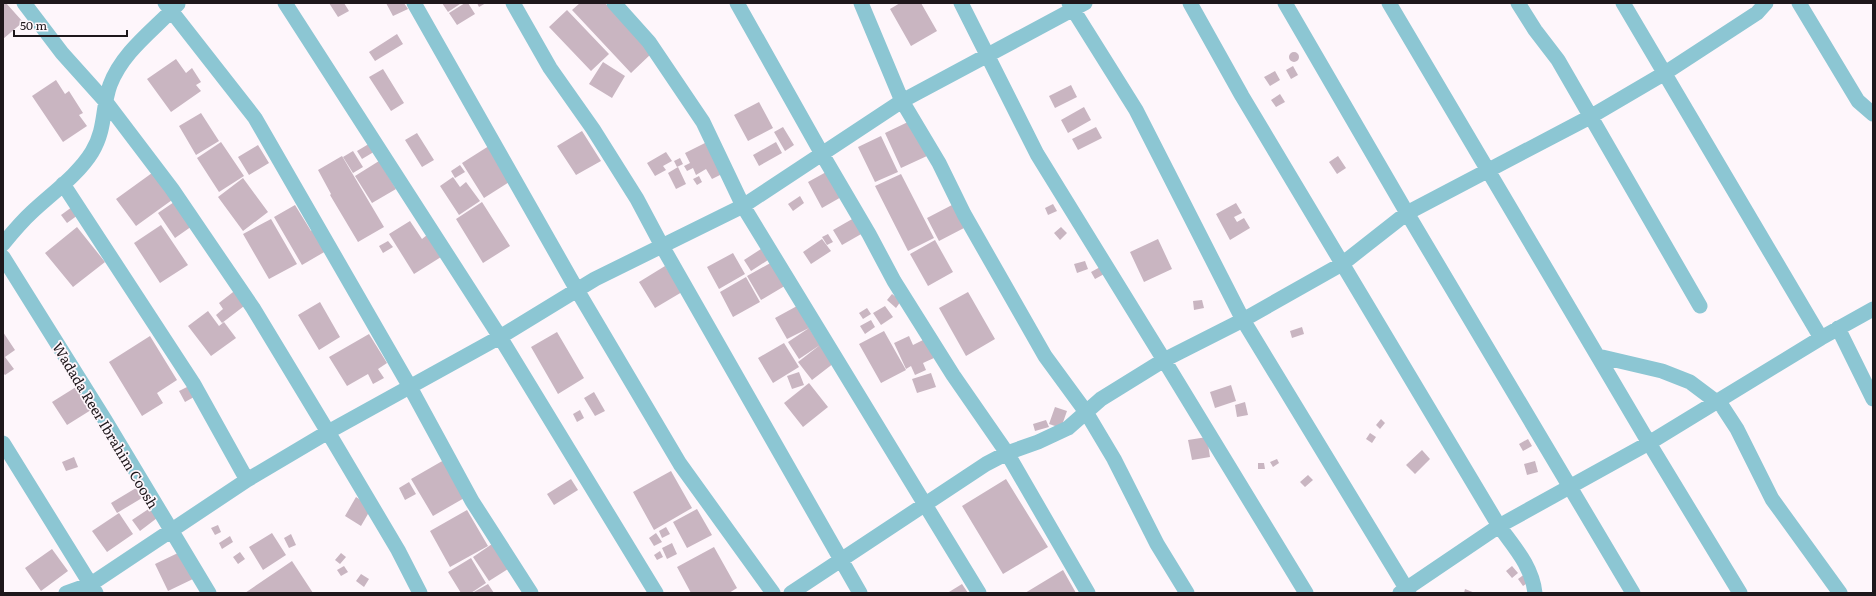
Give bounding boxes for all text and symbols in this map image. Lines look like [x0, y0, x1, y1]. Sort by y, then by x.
scale bar [14, 12, 127, 38]
text: 50 m [20, 16, 47, 34]
street label: Wadada Reer Ibrahim Coosh [48, 338, 164, 512]

